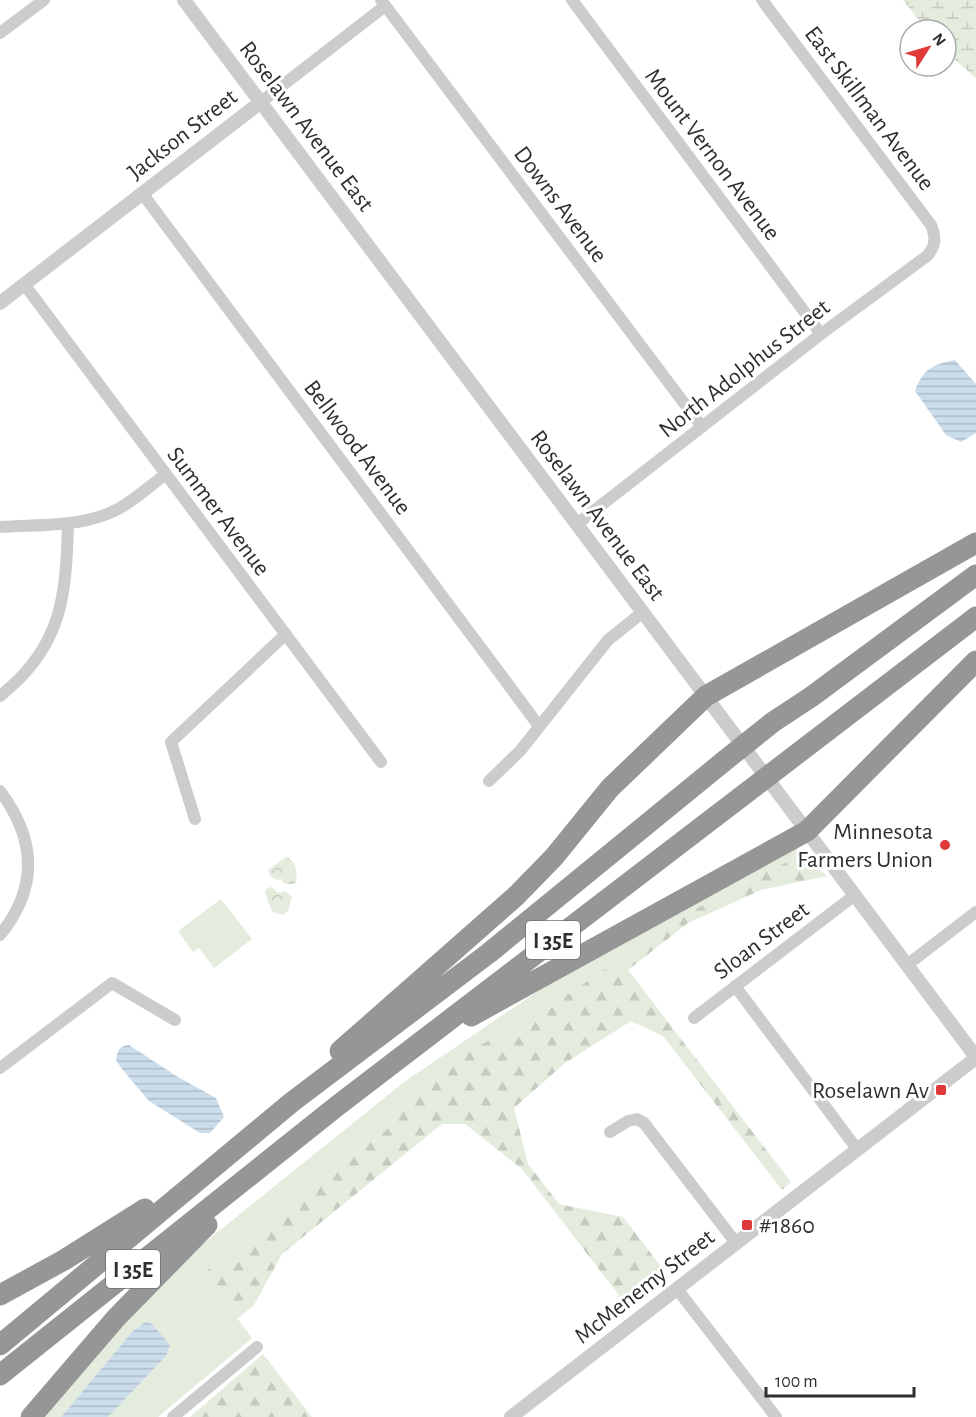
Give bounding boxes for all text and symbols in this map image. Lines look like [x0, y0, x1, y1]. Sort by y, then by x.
north arrow [898, 18, 958, 78]
street label: East Skillman Avenue [800, 22, 939, 195]
text: N [929, 30, 949, 49]
street label: Roselawn Avenue East [235, 37, 378, 216]
street label: Mount Vernon Avenue [640, 64, 784, 245]
street label: Jackson Street [123, 85, 242, 185]
street label: Downs Avenue [509, 142, 611, 267]
street label: North Adolphus Street [655, 295, 835, 443]
street label: Bellwood Avenue [299, 376, 415, 519]
street label: Roselawn Avenue East [526, 426, 669, 605]
street label: Summer Avenue [162, 443, 274, 580]
place label: Minnesota Farmers Union [797, 820, 933, 872]
marker: Minnesota Farmers Union [938, 838, 952, 852]
street label: Sloan Street [709, 897, 814, 984]
road number: I 35E [526, 921, 580, 959]
place label: Roselawn Av [812, 1079, 929, 1103]
marker: Roselawn Av [934, 1083, 948, 1097]
place label: #1860 [759, 1214, 815, 1238]
marker: #1860 [740, 1218, 754, 1232]
street label: McMenemy Street [570, 1225, 719, 1349]
road number: I 35E [106, 1250, 160, 1288]
scale bar [766, 1360, 914, 1398]
text: 100 m [775, 1373, 818, 1391]

